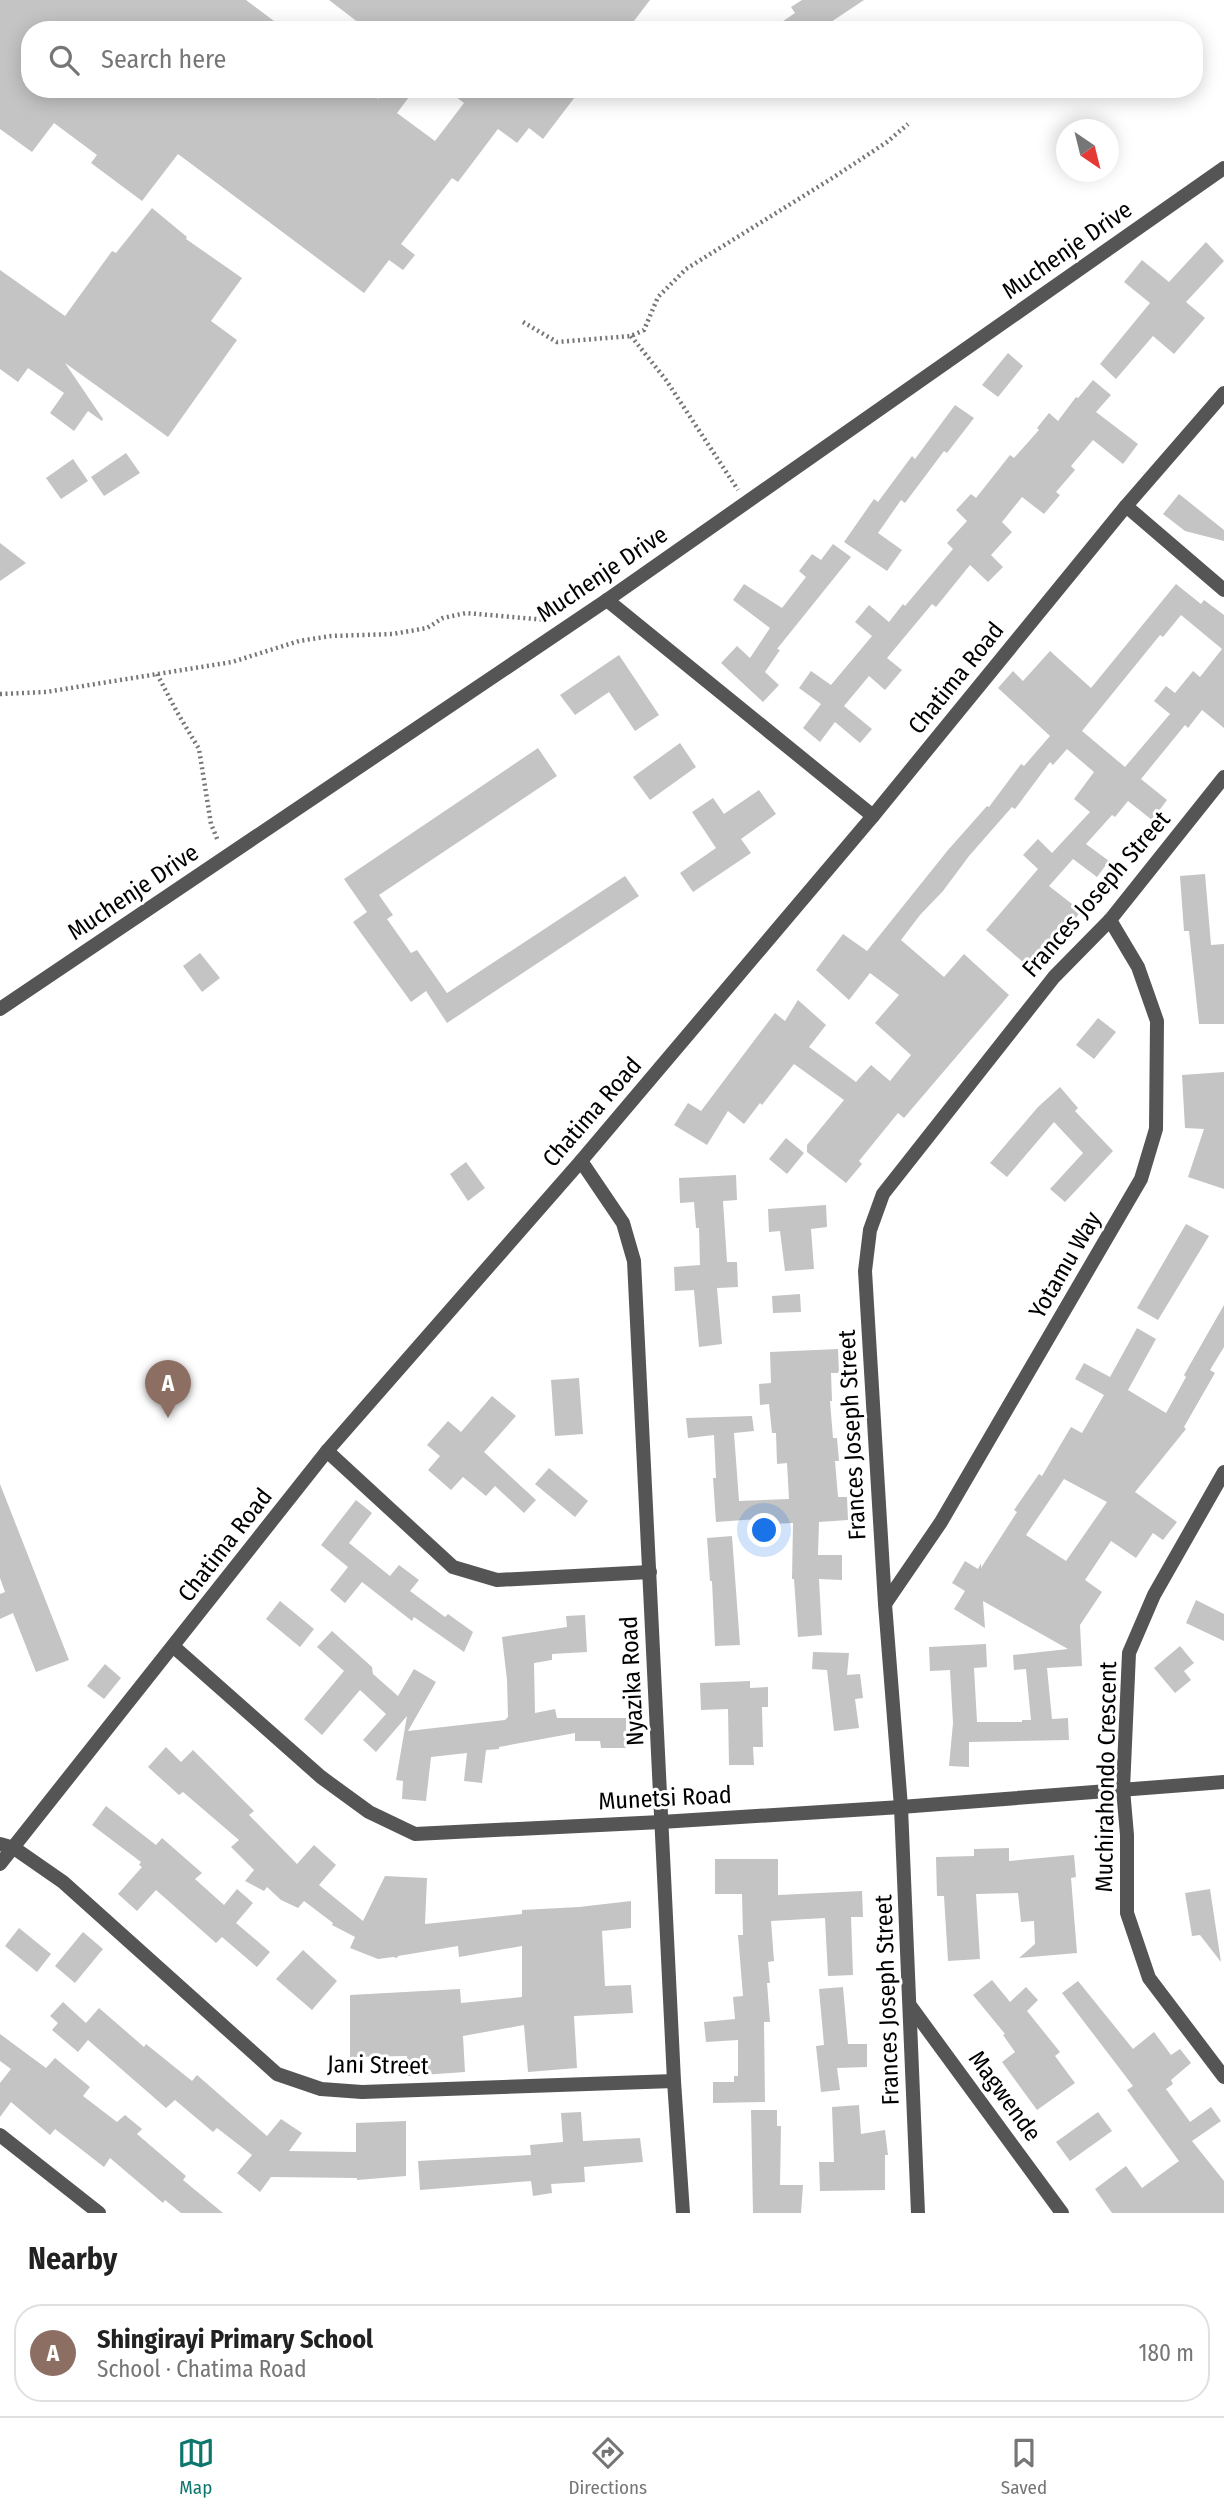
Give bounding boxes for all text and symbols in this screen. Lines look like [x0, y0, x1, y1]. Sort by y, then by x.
search box [21, 21, 1203, 98]
icon: search [45, 41, 83, 79]
text: Search here [101, 44, 226, 75]
north arrow [1056, 119, 1119, 182]
street label: Muchenje Drive [997, 195, 1137, 305]
street label: Muchenje Drive [531, 520, 673, 628]
street label: Chatima Road [902, 616, 1010, 740]
street label: Frances Joseph Street [1016, 805, 1176, 983]
street label: Muchenje Drive [62, 838, 204, 946]
street label: Chatima Road [537, 1052, 647, 1172]
street label: Yotamu Way [1023, 1206, 1107, 1323]
street label: Frances Joseph Street [832, 1329, 871, 1541]
pin: A [145, 1360, 191, 1418]
street label: Chatima Road [172, 1483, 278, 1607]
your location [747, 1513, 781, 1547]
street label: Nyazika Road [615, 1615, 649, 1747]
street label: Muchirahondo Crescent [1090, 1661, 1122, 1893]
street label: Munetsi Road [598, 1781, 732, 1815]
street label: Frances Joseph Street [869, 1894, 905, 2106]
street label: Magwende [963, 2045, 1047, 2147]
street label: Jani Street [327, 2050, 429, 2080]
text: Nearby [28, 2241, 117, 2277]
text: Shingirayi Primary School [97, 2324, 373, 2355]
text: A [47, 2339, 59, 2367]
text: 180 m [1138, 2339, 1194, 2367]
text: School · Chatima Road [97, 2355, 307, 2383]
tab: Map [177, 2434, 215, 2499]
tab: Directions [569, 2434, 647, 2499]
tab: Saved [1001, 2434, 1047, 2499]

